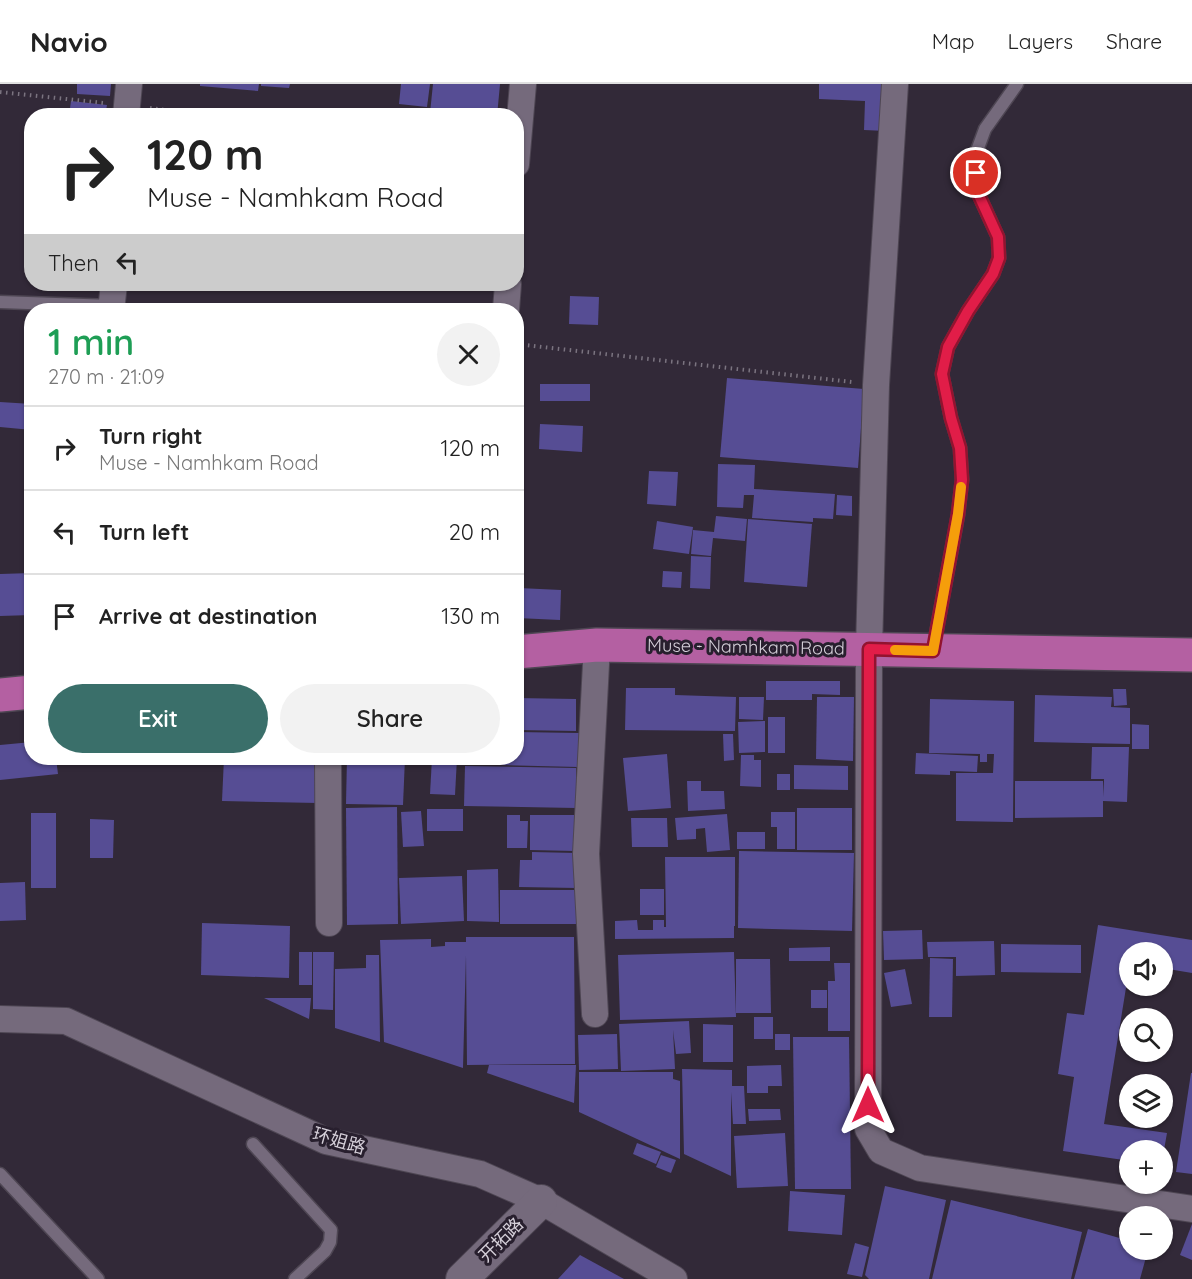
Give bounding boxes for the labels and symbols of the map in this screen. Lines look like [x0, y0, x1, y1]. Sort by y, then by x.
pin [950, 147, 1001, 198]
street label: Muse - Namhkam Road [647, 633, 845, 660]
position arrow [836, 1073, 900, 1137]
street label: 环姐路 [310, 1122, 368, 1159]
street label: 开拓路 [473, 1212, 528, 1267]

